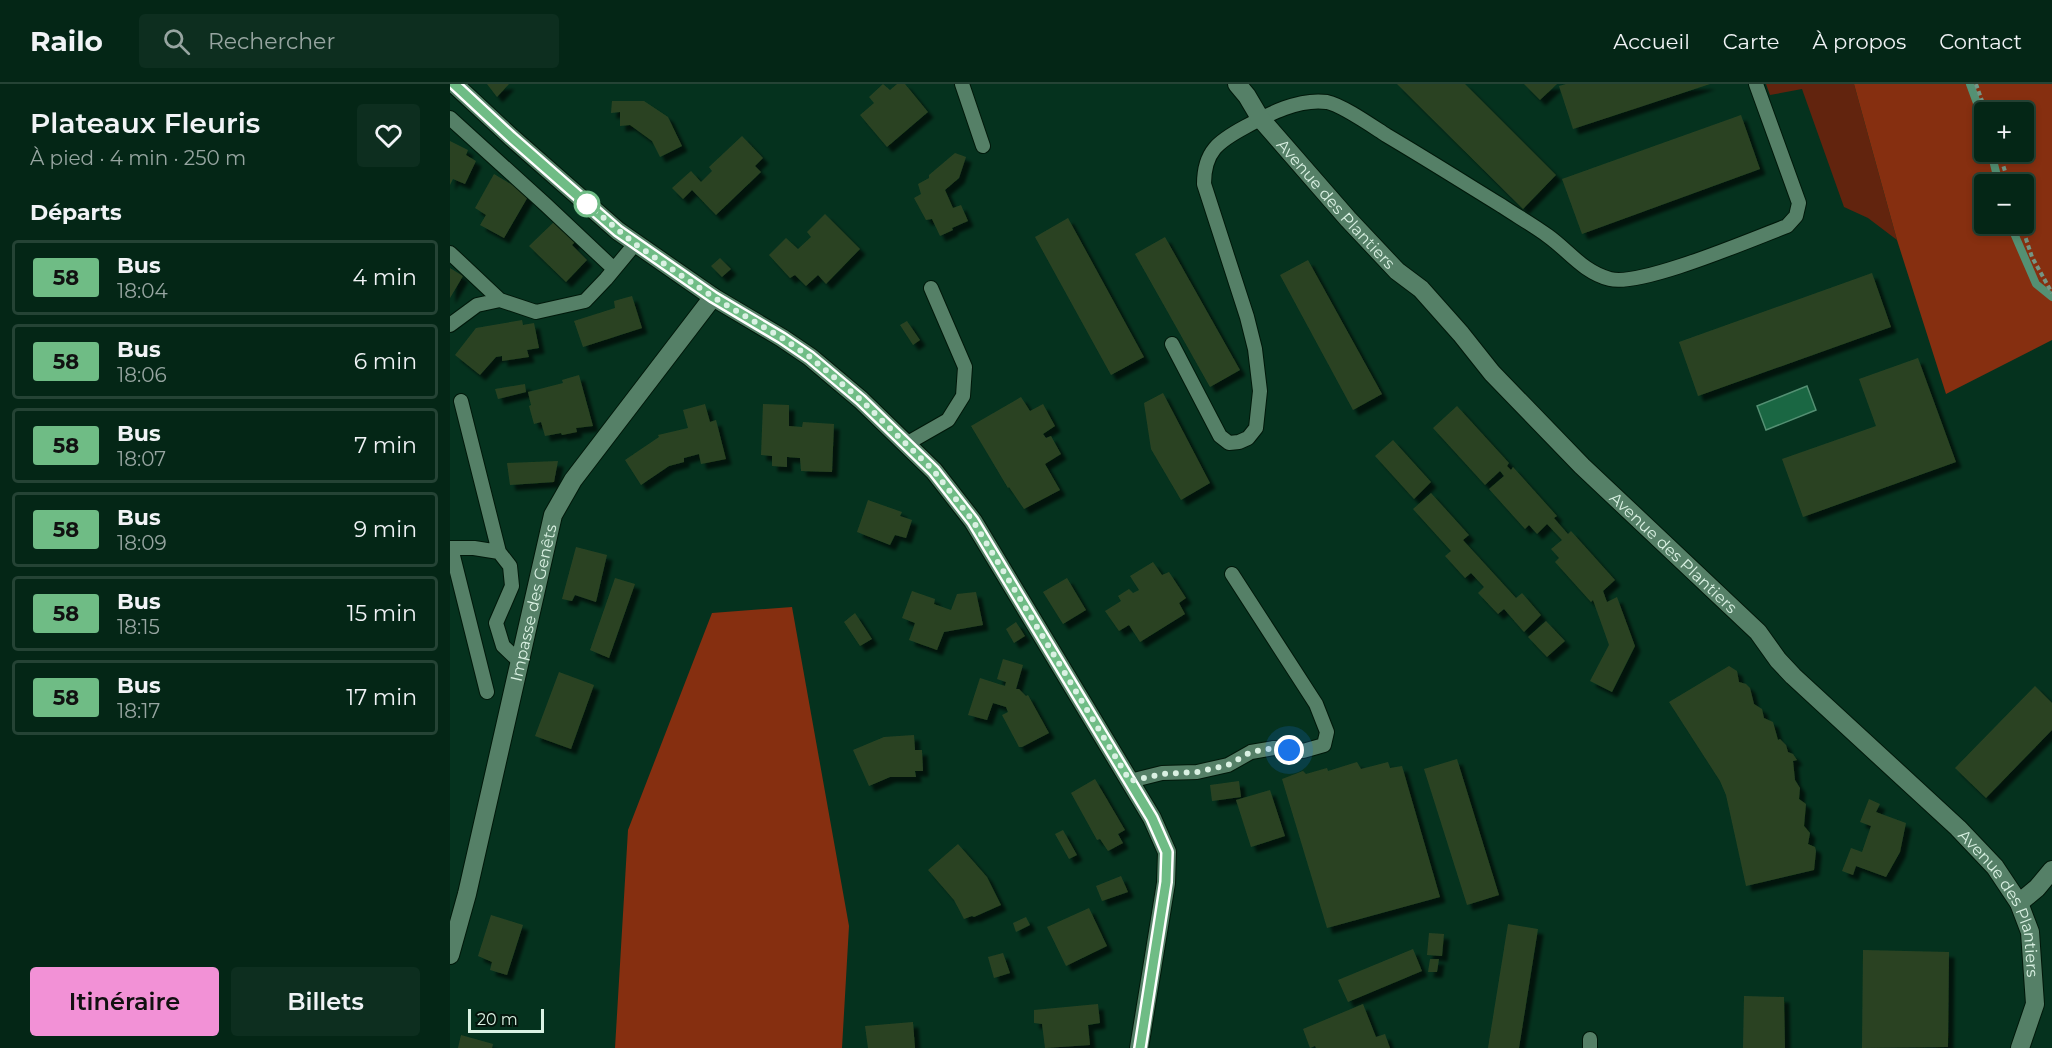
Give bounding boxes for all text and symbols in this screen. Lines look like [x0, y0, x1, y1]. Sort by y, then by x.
search box [139, 14, 559, 68]
text: Railo [30, 24, 103, 58]
icon: search [160, 25, 193, 58]
text: Rechercher [208, 28, 335, 55]
text: Accueil [1613, 29, 1690, 54]
text: Carte [1723, 29, 1779, 54]
text: À propos [1812, 29, 1906, 54]
text: Contact [1939, 29, 2022, 54]
map controls [1974, 102, 2034, 234]
button: + [1974, 102, 2034, 162]
button: heart [357, 104, 420, 167]
text: Plateaux Fleuris [30, 106, 260, 140]
street label: Avenue des Plantiers [1273, 135, 1399, 273]
text: À pied · 4 min · 250 m [30, 146, 246, 170]
button: − [1974, 174, 2034, 234]
unlabelled marker [574, 191, 600, 217]
text: Départs [30, 199, 122, 226]
text: Bus [117, 252, 161, 279]
text: 4 min [353, 264, 417, 291]
text: 58 [53, 265, 79, 290]
text: 18:04 [117, 279, 168, 303]
text: Bus [117, 336, 161, 363]
text: 6 min [354, 348, 417, 375]
text: 58 [53, 349, 79, 374]
text: 18:06 [117, 363, 167, 387]
text: Bus [117, 420, 161, 447]
text: 7 min [354, 432, 417, 459]
text: 58 [53, 433, 79, 458]
text: 18:07 [117, 447, 166, 471]
street label: Avenue des Plantiers [1606, 488, 1741, 617]
text: Bus [117, 504, 161, 531]
text: 9 min [354, 516, 417, 543]
text: 58 [53, 517, 79, 542]
street label: Impasse des Genêts [507, 522, 561, 683]
text: 18:09 [117, 531, 167, 555]
text: Bus [117, 588, 161, 615]
text: 15 min [347, 600, 417, 627]
text: 58 [53, 601, 79, 626]
text: 18:15 [117, 615, 160, 639]
text: Bus [117, 672, 161, 699]
text: 17 min [346, 684, 417, 711]
text: 58 [53, 685, 79, 710]
text: 18:17 [117, 699, 160, 723]
your location [1274, 735, 1304, 765]
street label: Avenue des Plantiers [1954, 826, 2042, 978]
button: Itinéraire [30, 967, 219, 1036]
button: Billets [231, 967, 420, 1036]
scale bar [468, 1006, 544, 1034]
text: 20 m [477, 1010, 518, 1029]

